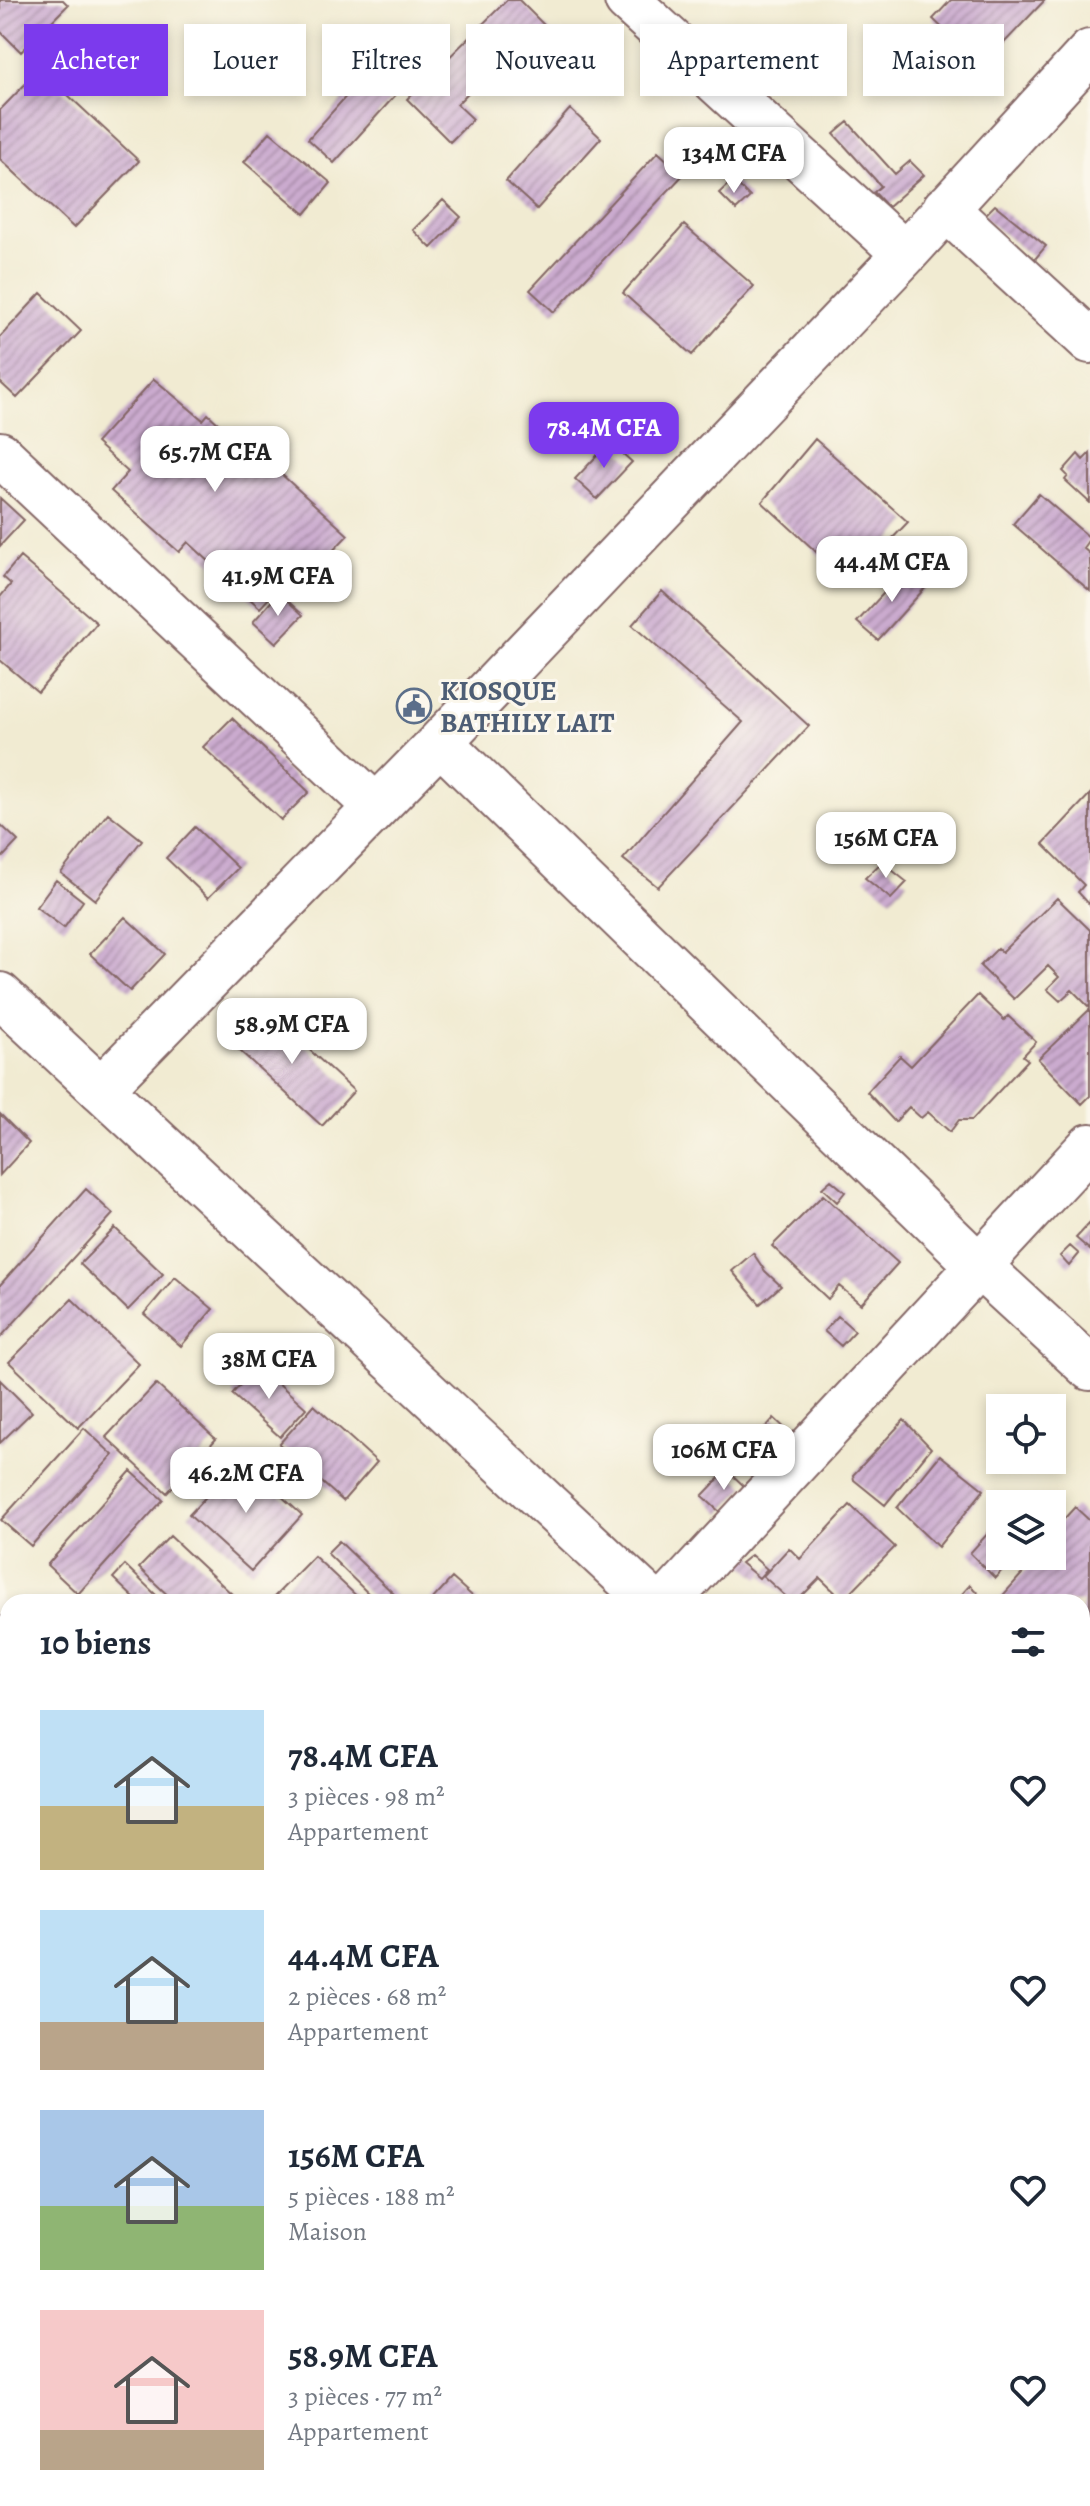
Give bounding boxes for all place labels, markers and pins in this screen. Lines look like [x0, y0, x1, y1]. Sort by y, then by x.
pin: 134M CFA [651, 127, 817, 195]
pin: 78.4M CFA [512, 402, 696, 470]
pin: 65.7M CFA [123, 426, 307, 494]
pin: 44.4M CFA [800, 536, 984, 604]
pin: 41.9M CFA [186, 550, 370, 618]
place label: KIOSQUE BATHILY LAIT [440, 672, 614, 742]
public building icon: KIOSQUE BATHILY LAIT [395, 687, 433, 725]
pin: 156M CFA [803, 812, 969, 880]
pin: 58.9M CFA [200, 998, 384, 1066]
pin: 38M CFA [195, 1333, 343, 1401]
pin: 106M CFA [641, 1424, 807, 1492]
pin: 46.2M CFA [154, 1447, 338, 1515]

